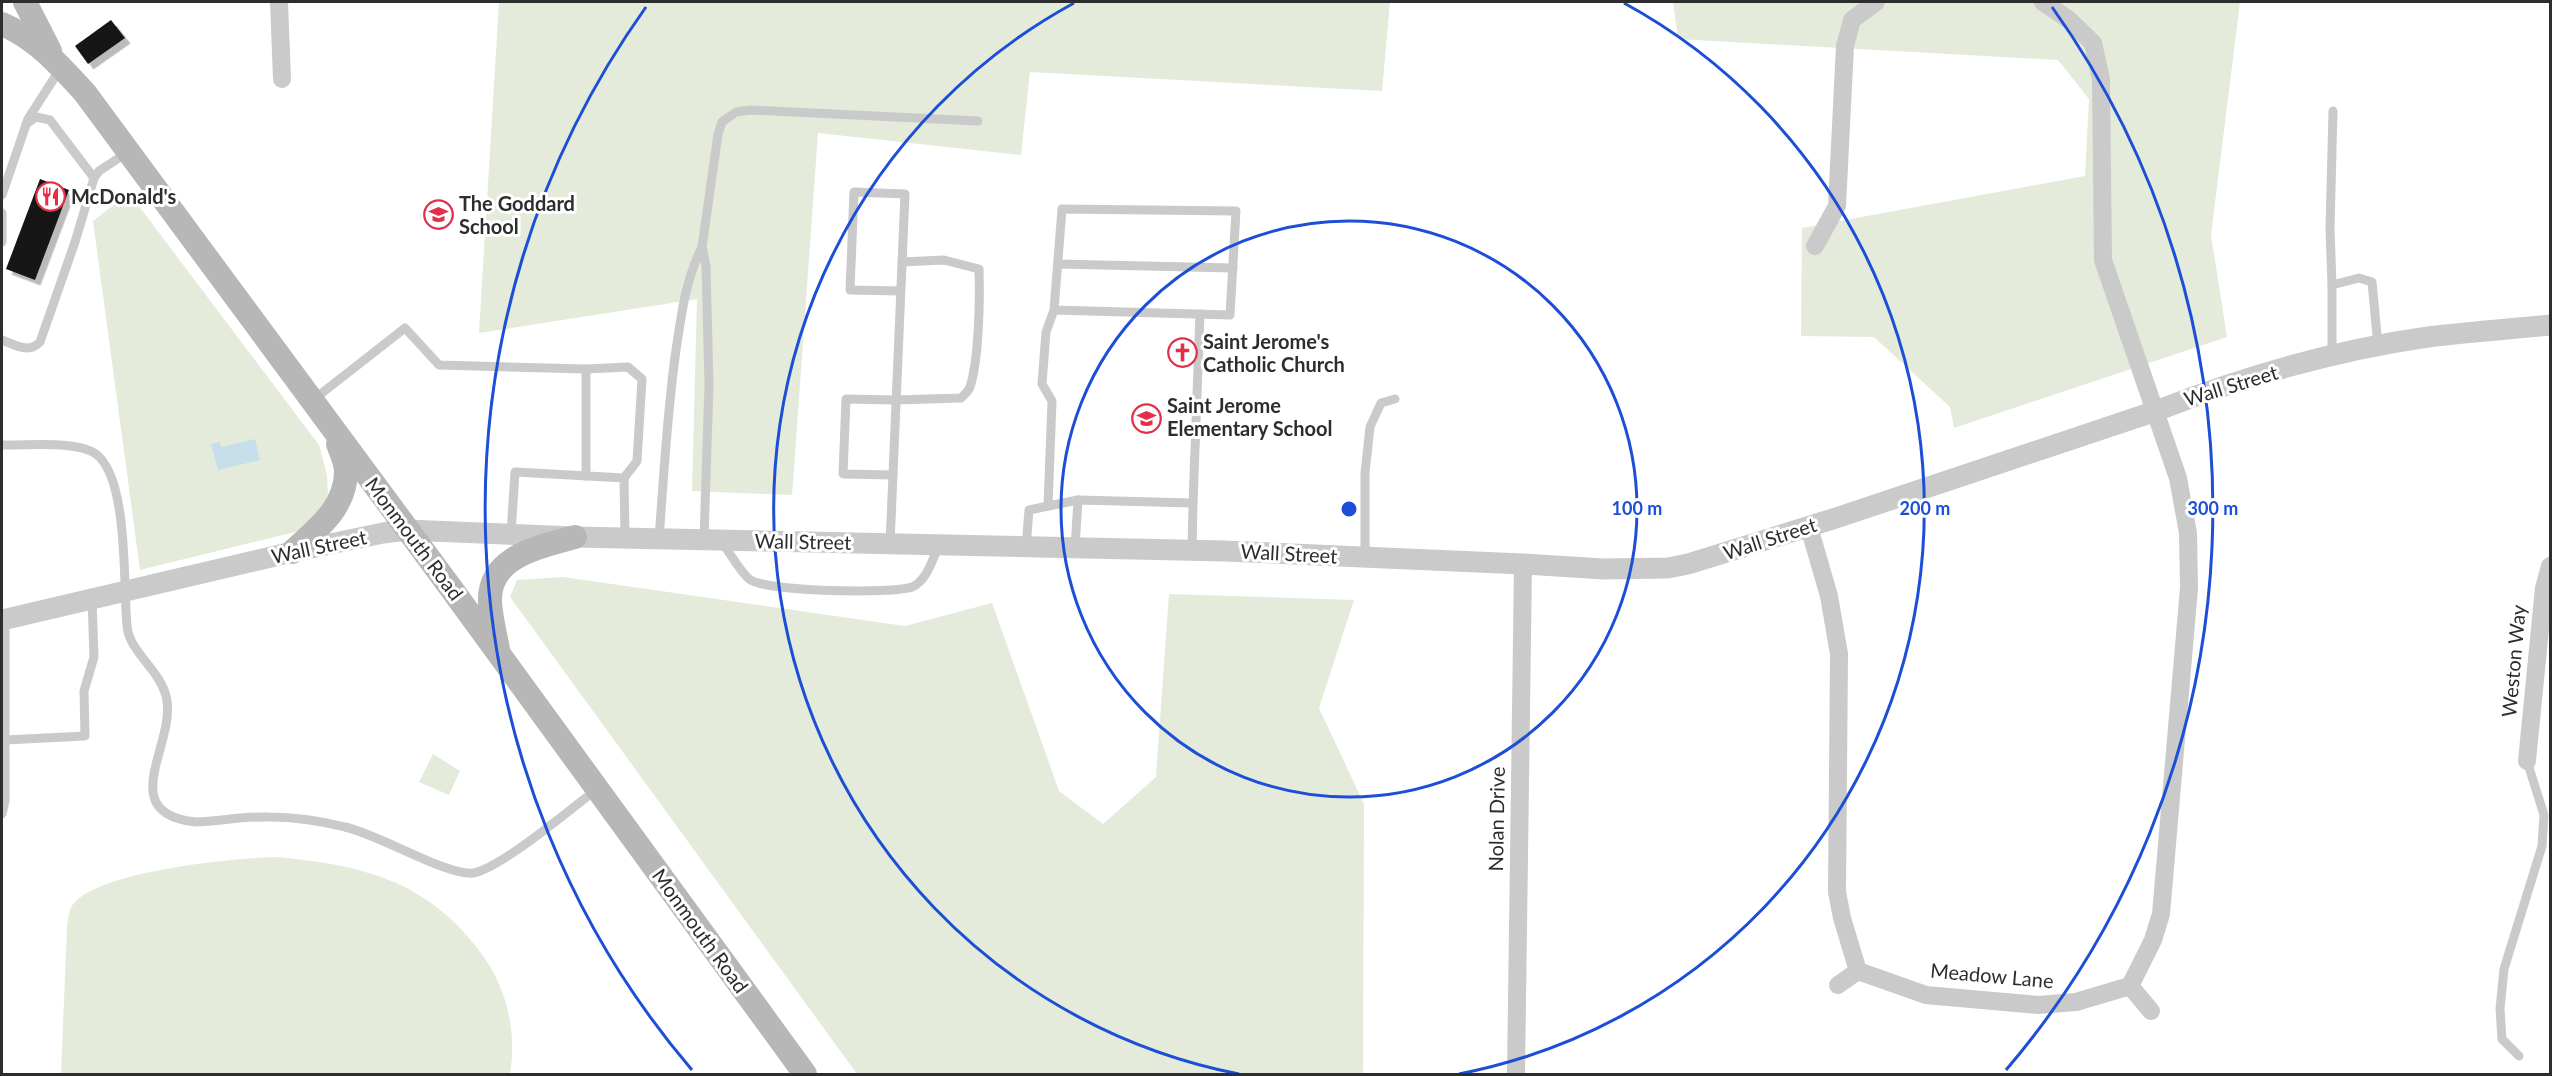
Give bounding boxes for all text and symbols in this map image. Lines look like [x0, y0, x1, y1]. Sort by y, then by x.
restaurant icon: McDonald's [34, 181, 66, 213]
place label: McDonald's [71, 184, 176, 208]
place label: The Goddard School [459, 191, 575, 238]
school or university icon: The Goddard School [422, 199, 454, 231]
place label: Saint Jerome's Catholic Church [1203, 329, 1345, 376]
church icon: Saint Jerome's Catholic Church [1166, 337, 1198, 369]
street label: Wall Street [2181, 359, 2280, 411]
place label: Saint Jerome Elementary School [1167, 393, 1332, 440]
school or university icon: Saint Jerome Elementary School [1130, 402, 1162, 434]
street label: Monmouth Road [361, 472, 469, 605]
text: 100 m [1612, 497, 1662, 519]
text: 200 m [1900, 497, 1950, 519]
text: 300 m [2188, 497, 2238, 519]
centre of rings [1339, 499, 1359, 519]
street label: Wall Street [1720, 512, 1819, 564]
street label: Wall Street [269, 524, 369, 568]
street label: Wall Street [754, 528, 852, 554]
street label: Wall Street [1240, 538, 1338, 568]
street label: Weston Way [2496, 603, 2530, 718]
street label: Nolan Drive [1483, 766, 1509, 872]
street label: Monmouth Road [648, 864, 754, 997]
street label: Meadow Lane [1930, 958, 2055, 992]

